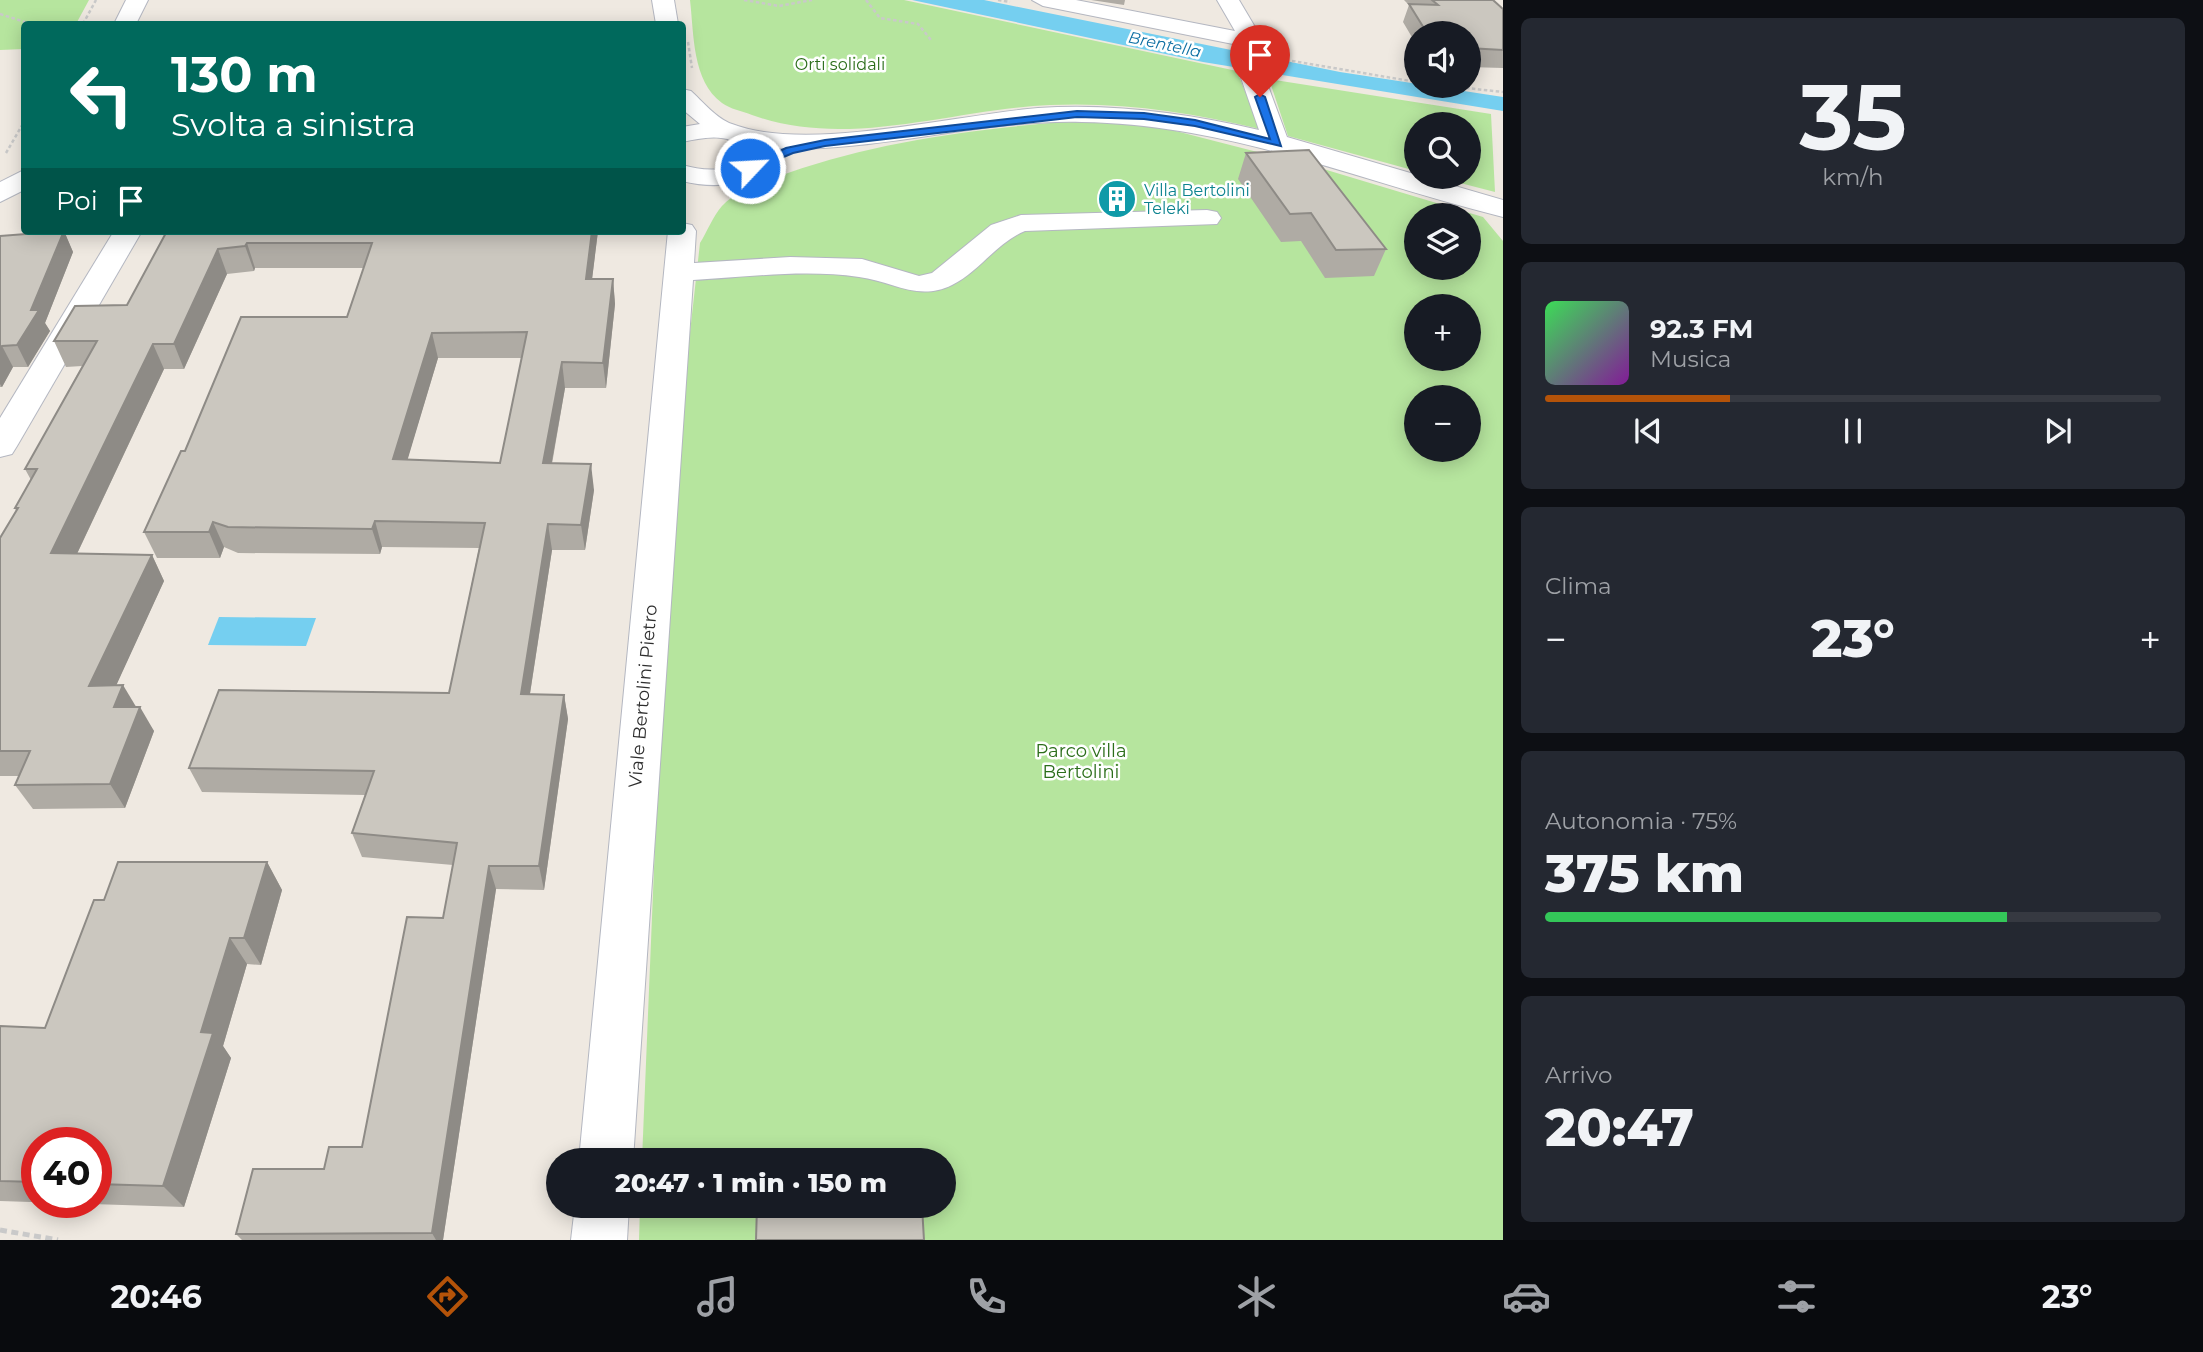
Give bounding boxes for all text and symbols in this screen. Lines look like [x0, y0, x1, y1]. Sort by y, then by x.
map controls [1404, 21, 1481, 462]
button: sound [1404, 21, 1481, 98]
pin [1230, 25, 1290, 97]
water label: Brentella [1127, 27, 1203, 62]
icon: arrive [1241, 36, 1279, 74]
text: 130 m [171, 45, 318, 104]
icon: left [56, 49, 147, 140]
park label: Orti solidali [795, 55, 885, 74]
text: 35 [1799, 62, 1907, 173]
text: Svolta a sinistra [171, 105, 416, 144]
button: search [1404, 112, 1481, 189]
position arrow [713, 131, 787, 205]
text: km/h [1822, 163, 1884, 191]
building icon: Villa Bertolini Teleki [1096, 178, 1138, 220]
place label: Villa Bertolini Teleki [1144, 181, 1250, 218]
icon: arrive [112, 182, 150, 220]
text: Poi [56, 185, 98, 217]
button: layers [1404, 203, 1481, 280]
button: + [1404, 294, 1481, 371]
text: 92.3 FM [1650, 313, 1753, 345]
text: Musica [1650, 345, 1731, 373]
button: − [1404, 385, 1481, 462]
icon: previous [1629, 412, 1667, 450]
icon: pause [1834, 412, 1872, 450]
icon: next [2039, 412, 2077, 450]
text: Clima [1545, 572, 1612, 600]
street label: Viale Bertolini Pietro [624, 603, 662, 789]
text: 23° [1811, 607, 1895, 670]
text: − [1545, 616, 1567, 663]
text: + [2139, 616, 2161, 663]
park label: Parco villa Bertolini [1035, 740, 1127, 783]
text: Autonomia · 75% [1545, 807, 1737, 835]
text: 375 km [1545, 842, 1744, 905]
text: Arrivo [1545, 1061, 1612, 1089]
text: 20:47 [1545, 1096, 1694, 1159]
speed limit sign: 40 [21, 1127, 112, 1218]
text: 20:47 · 1 min · 150 m [615, 1167, 887, 1199]
icon: directions [423, 1272, 472, 1321]
icon: music [693, 1272, 742, 1321]
icon: phone [962, 1272, 1011, 1321]
icon: climate [1232, 1272, 1281, 1321]
icon: car [1502, 1272, 1551, 1321]
icon: filters [1772, 1272, 1821, 1321]
text: 20:46 [110, 1277, 202, 1316]
text: 23° [2042, 1277, 2093, 1316]

